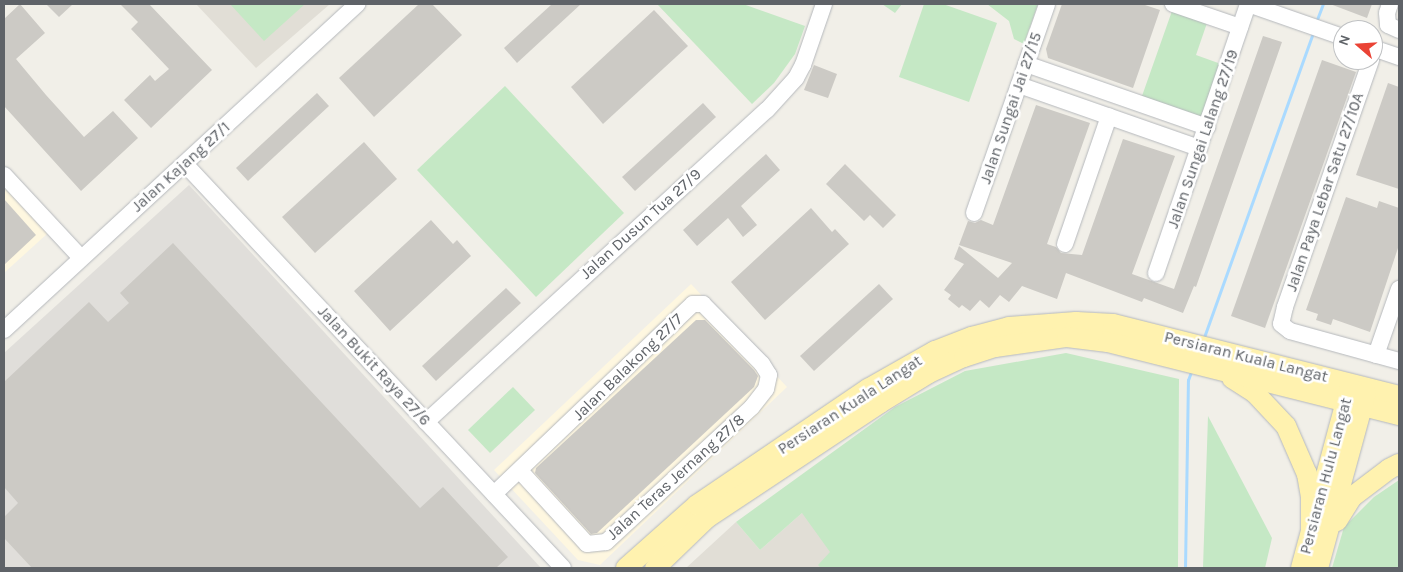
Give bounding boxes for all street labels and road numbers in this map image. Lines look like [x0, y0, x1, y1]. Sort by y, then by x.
street label: Jalan Sungai Jai 27/15 [976, 30, 1046, 186]
street label: Jalan Sungai Lalang 27/19 [1163, 47, 1243, 231]
street label: Jalan Paya Lebar Satu 27/10A [1282, 90, 1368, 294]
street label: Jalan Kajang 27/1 [128, 118, 234, 216]
street label: Jalan Dusun Tua 27/9 [577, 165, 705, 283]
street label: Jalan Bukit Raya 27/6 [314, 302, 434, 430]
street label: Jalan Balakong 27/7 [569, 310, 687, 424]
street label: Persiaran Kuala Langat [1162, 327, 1330, 387]
street label: Persiaran Kuala Langat [774, 351, 926, 459]
street label: Persiaran Hulu Langat [1296, 396, 1356, 556]
street label: Jalan Teras Jernang 27/8 [603, 410, 749, 544]

